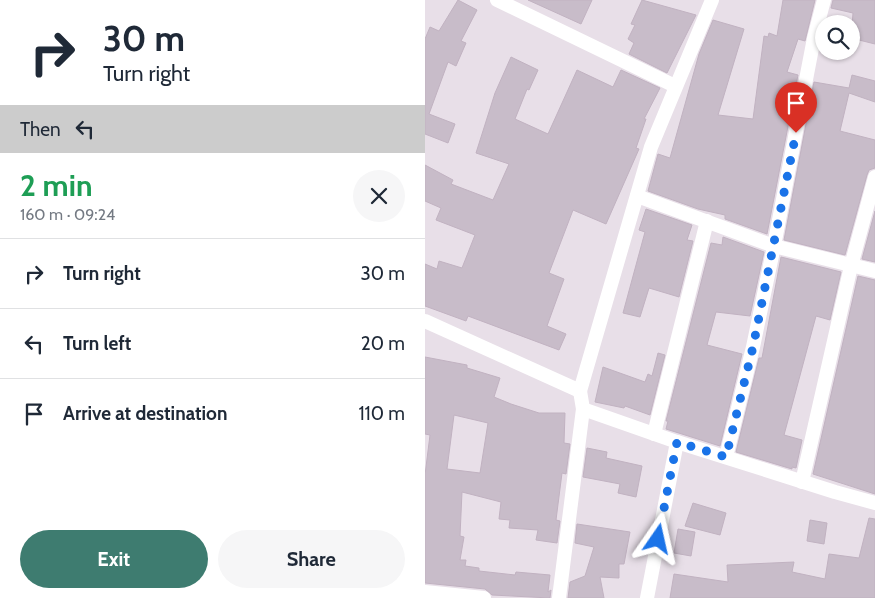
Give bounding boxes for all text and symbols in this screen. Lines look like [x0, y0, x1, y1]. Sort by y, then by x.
map controls [815, 15, 860, 60]
button: search [815, 15, 860, 60]
text: 30 m [103, 17, 185, 60]
icon: right [20, 20, 85, 85]
text: Turn right [103, 60, 190, 87]
pin [775, 82, 817, 133]
icon: arrive [782, 89, 810, 117]
icon: left [71, 115, 99, 143]
text: Then [20, 118, 61, 141]
text: 2 min [20, 167, 92, 204]
button: close [353, 170, 405, 222]
text: 160 m · 09:24 [20, 205, 115, 224]
icon: right [20, 260, 48, 288]
text: Turn right [63, 262, 141, 285]
text: 30 m [361, 262, 405, 285]
icon: left [20, 330, 48, 358]
text: Turn left [63, 332, 131, 355]
text: 20 m [361, 332, 405, 355]
icon: arrive [20, 400, 48, 428]
text: Arrive at destination [63, 402, 227, 425]
text: 110 m [358, 402, 405, 425]
position arrow [631, 512, 683, 564]
button: Exit [20, 530, 208, 588]
button: Share [218, 530, 405, 588]

